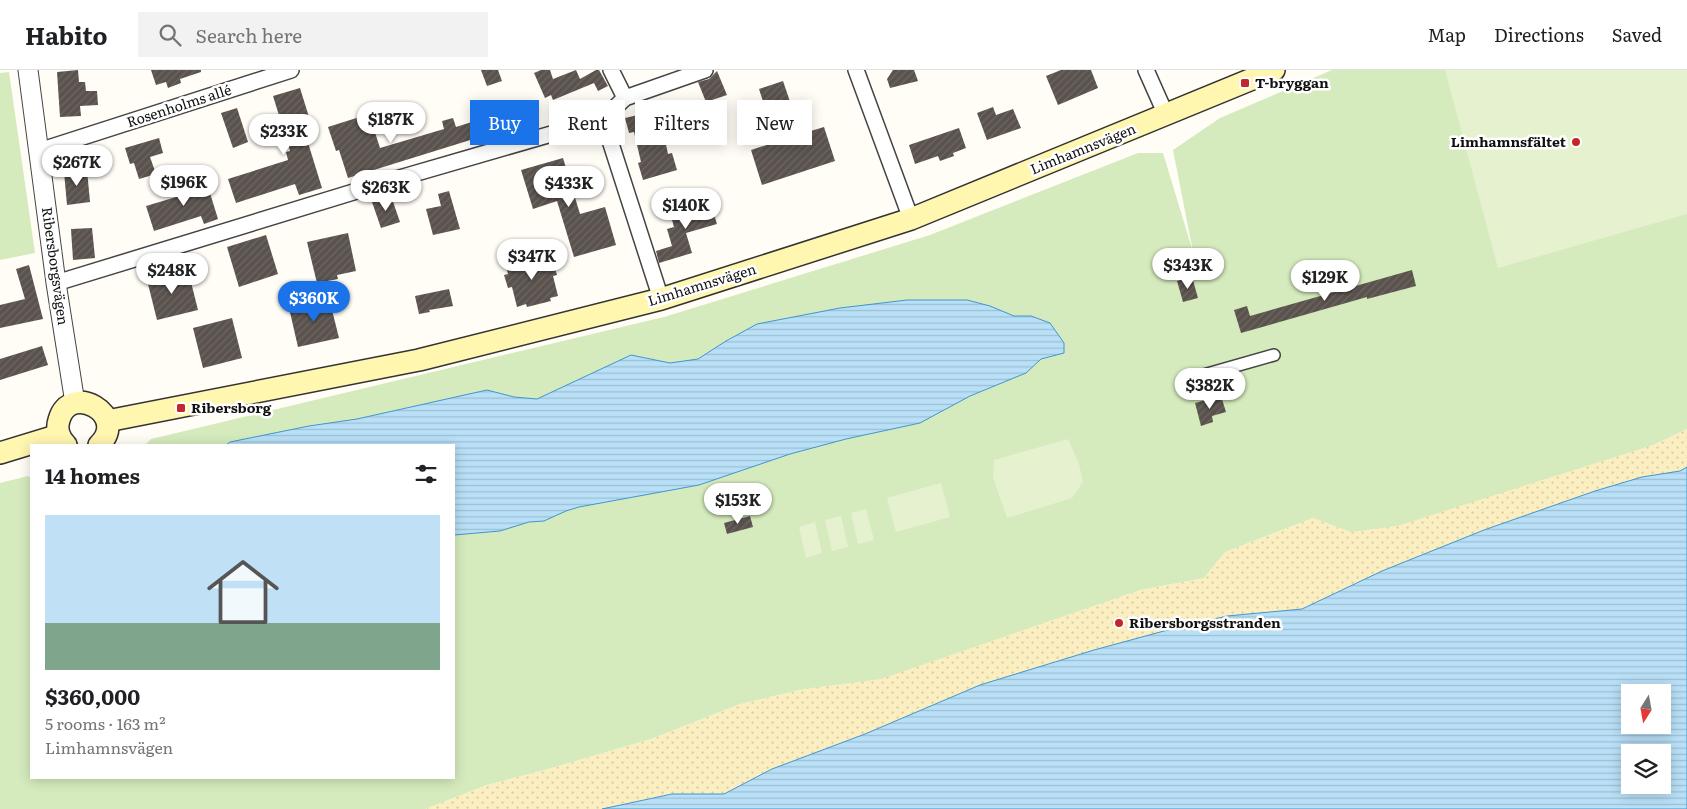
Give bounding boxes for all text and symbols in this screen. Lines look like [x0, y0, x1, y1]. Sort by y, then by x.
search box [138, 12, 488, 57]
text: Habito [25, 17, 108, 52]
icon: search [156, 21, 184, 49]
text: Search here [196, 21, 302, 49]
text: Map [1428, 21, 1466, 48]
text: Directions [1494, 21, 1584, 48]
text: Saved [1612, 21, 1662, 48]
place label: T-bryggan [1255, 72, 1329, 92]
marker: T-bryggan [1239, 77, 1251, 89]
street label: Rosenholms allé [124, 79, 234, 131]
chip: Buy [470, 100, 539, 145]
chip: Rent [549, 100, 625, 145]
chip: Filters [635, 100, 727, 145]
chip: New [737, 100, 812, 145]
pin: $187K [356, 102, 426, 144]
text: $187K [368, 106, 414, 130]
pin: $233K [249, 114, 319, 156]
text: $233K [260, 118, 308, 142]
street label: Limhamnsvägen [1027, 118, 1138, 178]
place label: Limhamnsfältet [1451, 131, 1567, 151]
marker: Limhamnsfältet [1570, 136, 1582, 148]
pin: $267K [42, 144, 112, 187]
text: $267K [53, 149, 101, 173]
pin: $196K [149, 164, 219, 207]
pin: $433K [534, 166, 604, 208]
text: $196K [160, 169, 208, 193]
pin: $263K [351, 170, 421, 212]
text: $433K [544, 170, 594, 194]
text: $263K [362, 174, 410, 198]
pin: $140K [651, 188, 721, 230]
text: $140K [662, 192, 710, 216]
street label: Ribersborgsvägen [38, 205, 74, 326]
pin: $347K [497, 238, 567, 281]
text: $347K [508, 243, 556, 267]
pin: $343K [1153, 248, 1223, 290]
pin: $248K [137, 252, 207, 295]
text: $343K [1163, 252, 1213, 276]
text: $248K [147, 257, 197, 281]
street label: Limhamnsvägen [645, 258, 758, 310]
pin: $129K [1290, 260, 1360, 302]
text: $129K [1302, 264, 1348, 288]
pin: $360K [279, 280, 349, 323]
text: $360K [289, 285, 339, 309]
pin: $382K [1175, 368, 1245, 410]
text: $382K [1186, 372, 1234, 396]
place label: Ribersborg [191, 397, 272, 417]
marker: Ribersborg [175, 402, 187, 414]
text: 14 homes [45, 459, 140, 490]
icon: filters [412, 460, 440, 488]
pin: $153K [703, 482, 773, 525]
text: $153K [715, 487, 761, 511]
icon: home [198, 547, 288, 637]
place label: Ribersborgsstranden [1129, 612, 1281, 632]
marker: Ribersborgsstranden [1113, 617, 1125, 629]
text: $360,000 [45, 680, 140, 711]
north arrow [1621, 684, 1671, 734]
map controls [1621, 684, 1671, 794]
text: 5 rooms · 163 m² [45, 711, 166, 735]
text: Limhamnsvägen [45, 735, 173, 759]
button: layers [1621, 744, 1671, 794]

